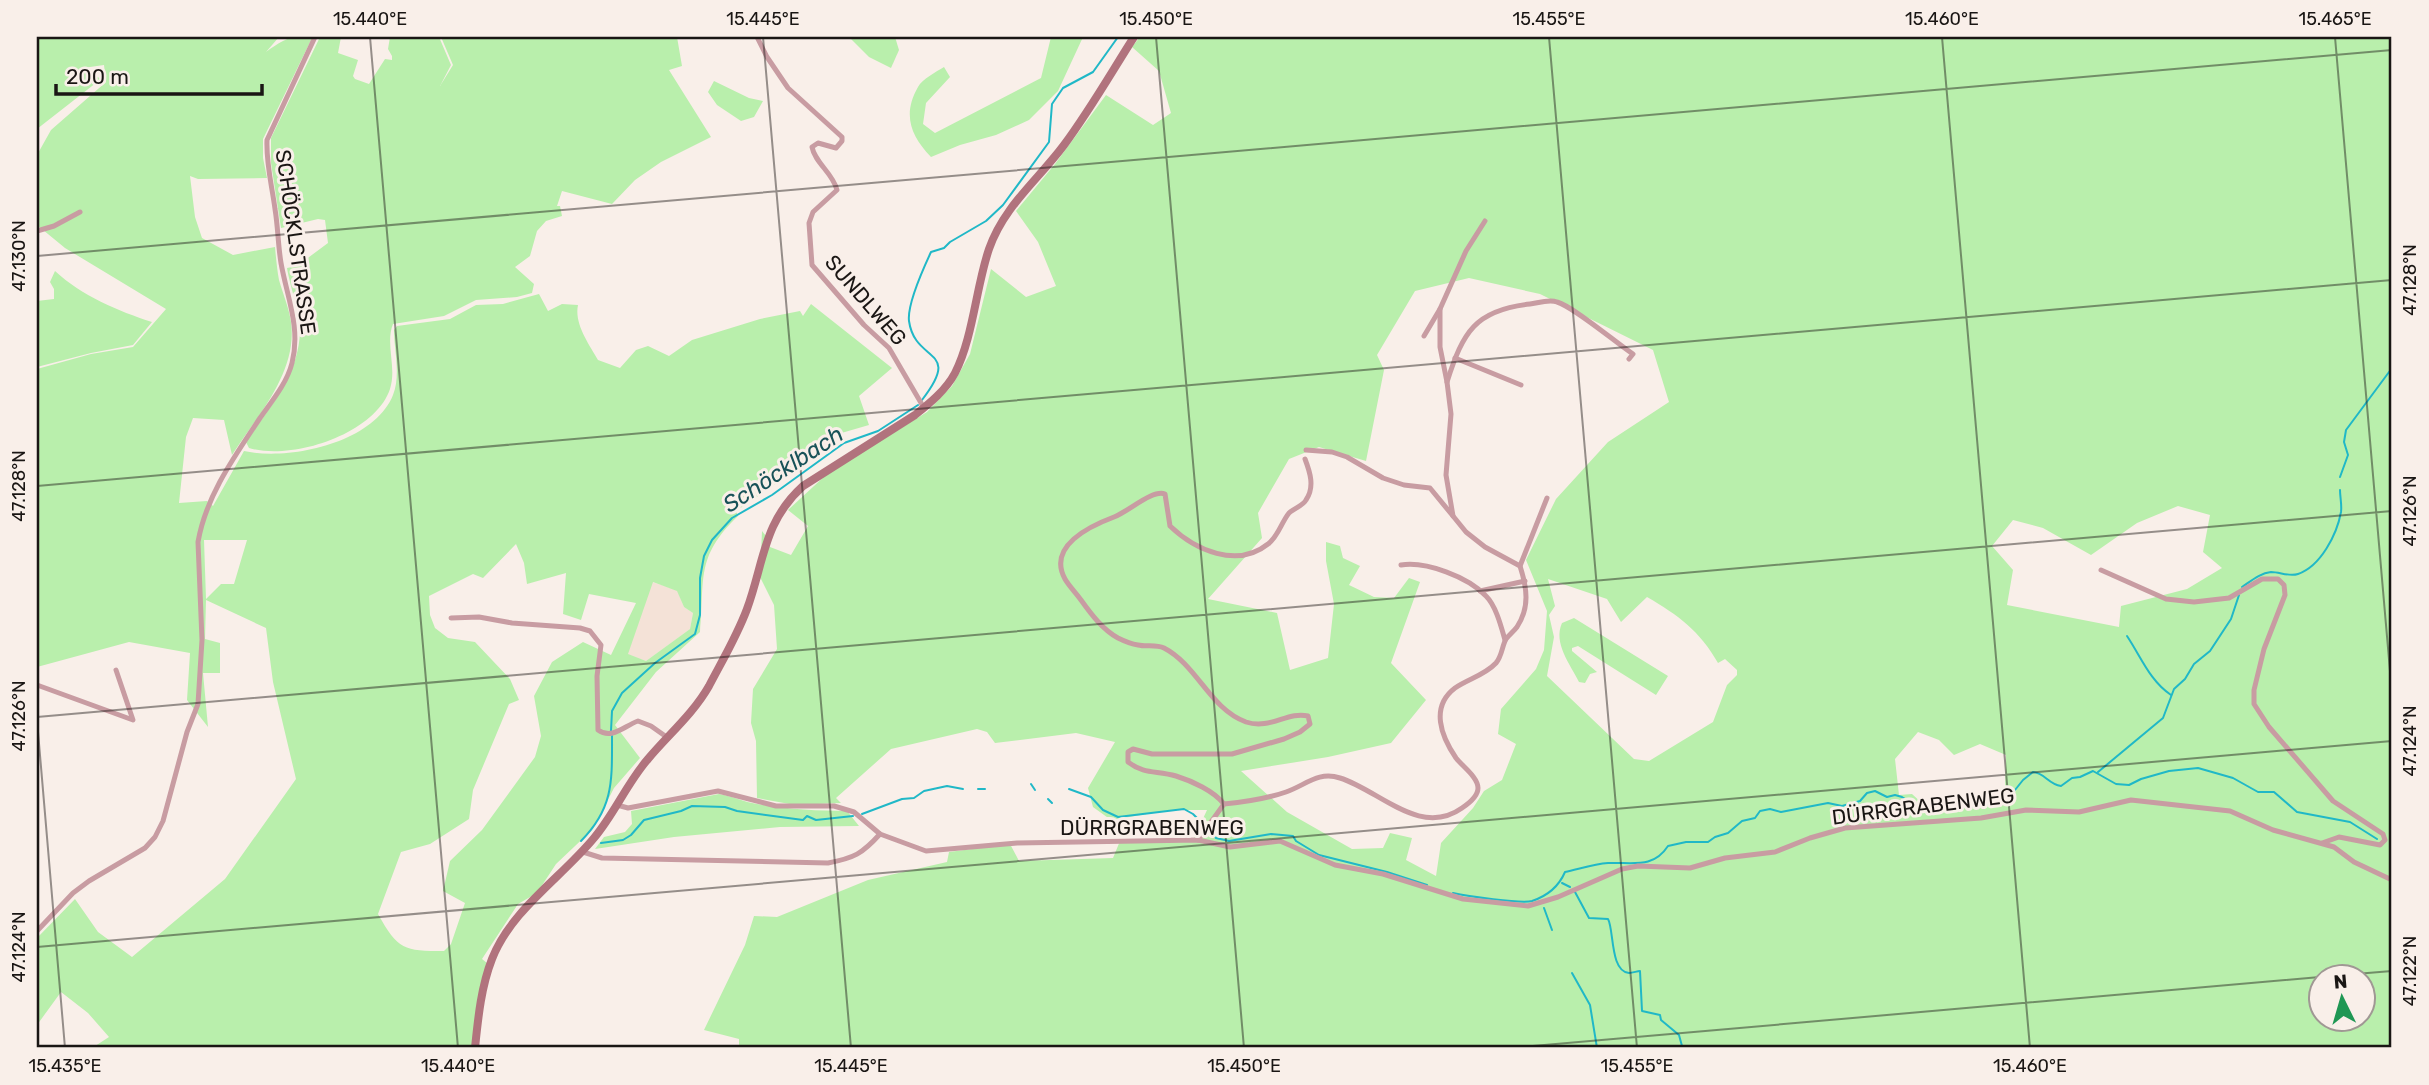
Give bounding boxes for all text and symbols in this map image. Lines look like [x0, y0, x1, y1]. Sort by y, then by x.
text: 15.440°E [333, 8, 407, 30]
text: 15.445°E [726, 8, 800, 30]
text: 15.450°E [1119, 8, 1193, 30]
text: 15.455°E [1513, 8, 1585, 30]
text: 15.460°E [1905, 8, 1979, 30]
text: 15.465°E [2298, 8, 2372, 30]
scale bar [56, 52, 262, 96]
text: 200 m [66, 64, 129, 89]
street label: SCHÖCKLSTRASSE [271, 148, 321, 336]
text: 47.130°N [8, 220, 30, 292]
text: 47.128°N [2399, 244, 2421, 316]
street label: SUNDLWEG [820, 250, 912, 350]
water label: Schöcklbach [717, 420, 849, 518]
text: 47.128°N [8, 450, 30, 522]
text: 47.126°N [2399, 476, 2421, 546]
text: 47.126°N [8, 681, 30, 751]
text: 47.124°N [2399, 705, 2421, 777]
street label: DÜRRGRABENWEG [1830, 782, 2016, 830]
street label: DÜRRGRABENWEG [1060, 815, 1244, 840]
text: 47.124°N [8, 911, 30, 983]
text: 47.122°N [2399, 936, 2421, 1006]
north arrow [2306, 962, 2376, 1032]
text: N [2333, 970, 2348, 994]
text: 15.435°E [28, 1055, 102, 1077]
text: 15.440°E [421, 1055, 495, 1077]
text: 15.445°E [814, 1055, 888, 1077]
text: 15.450°E [1207, 1055, 1281, 1077]
text: 15.455°E [1601, 1055, 1673, 1077]
text: 15.460°E [1993, 1055, 2067, 1077]

